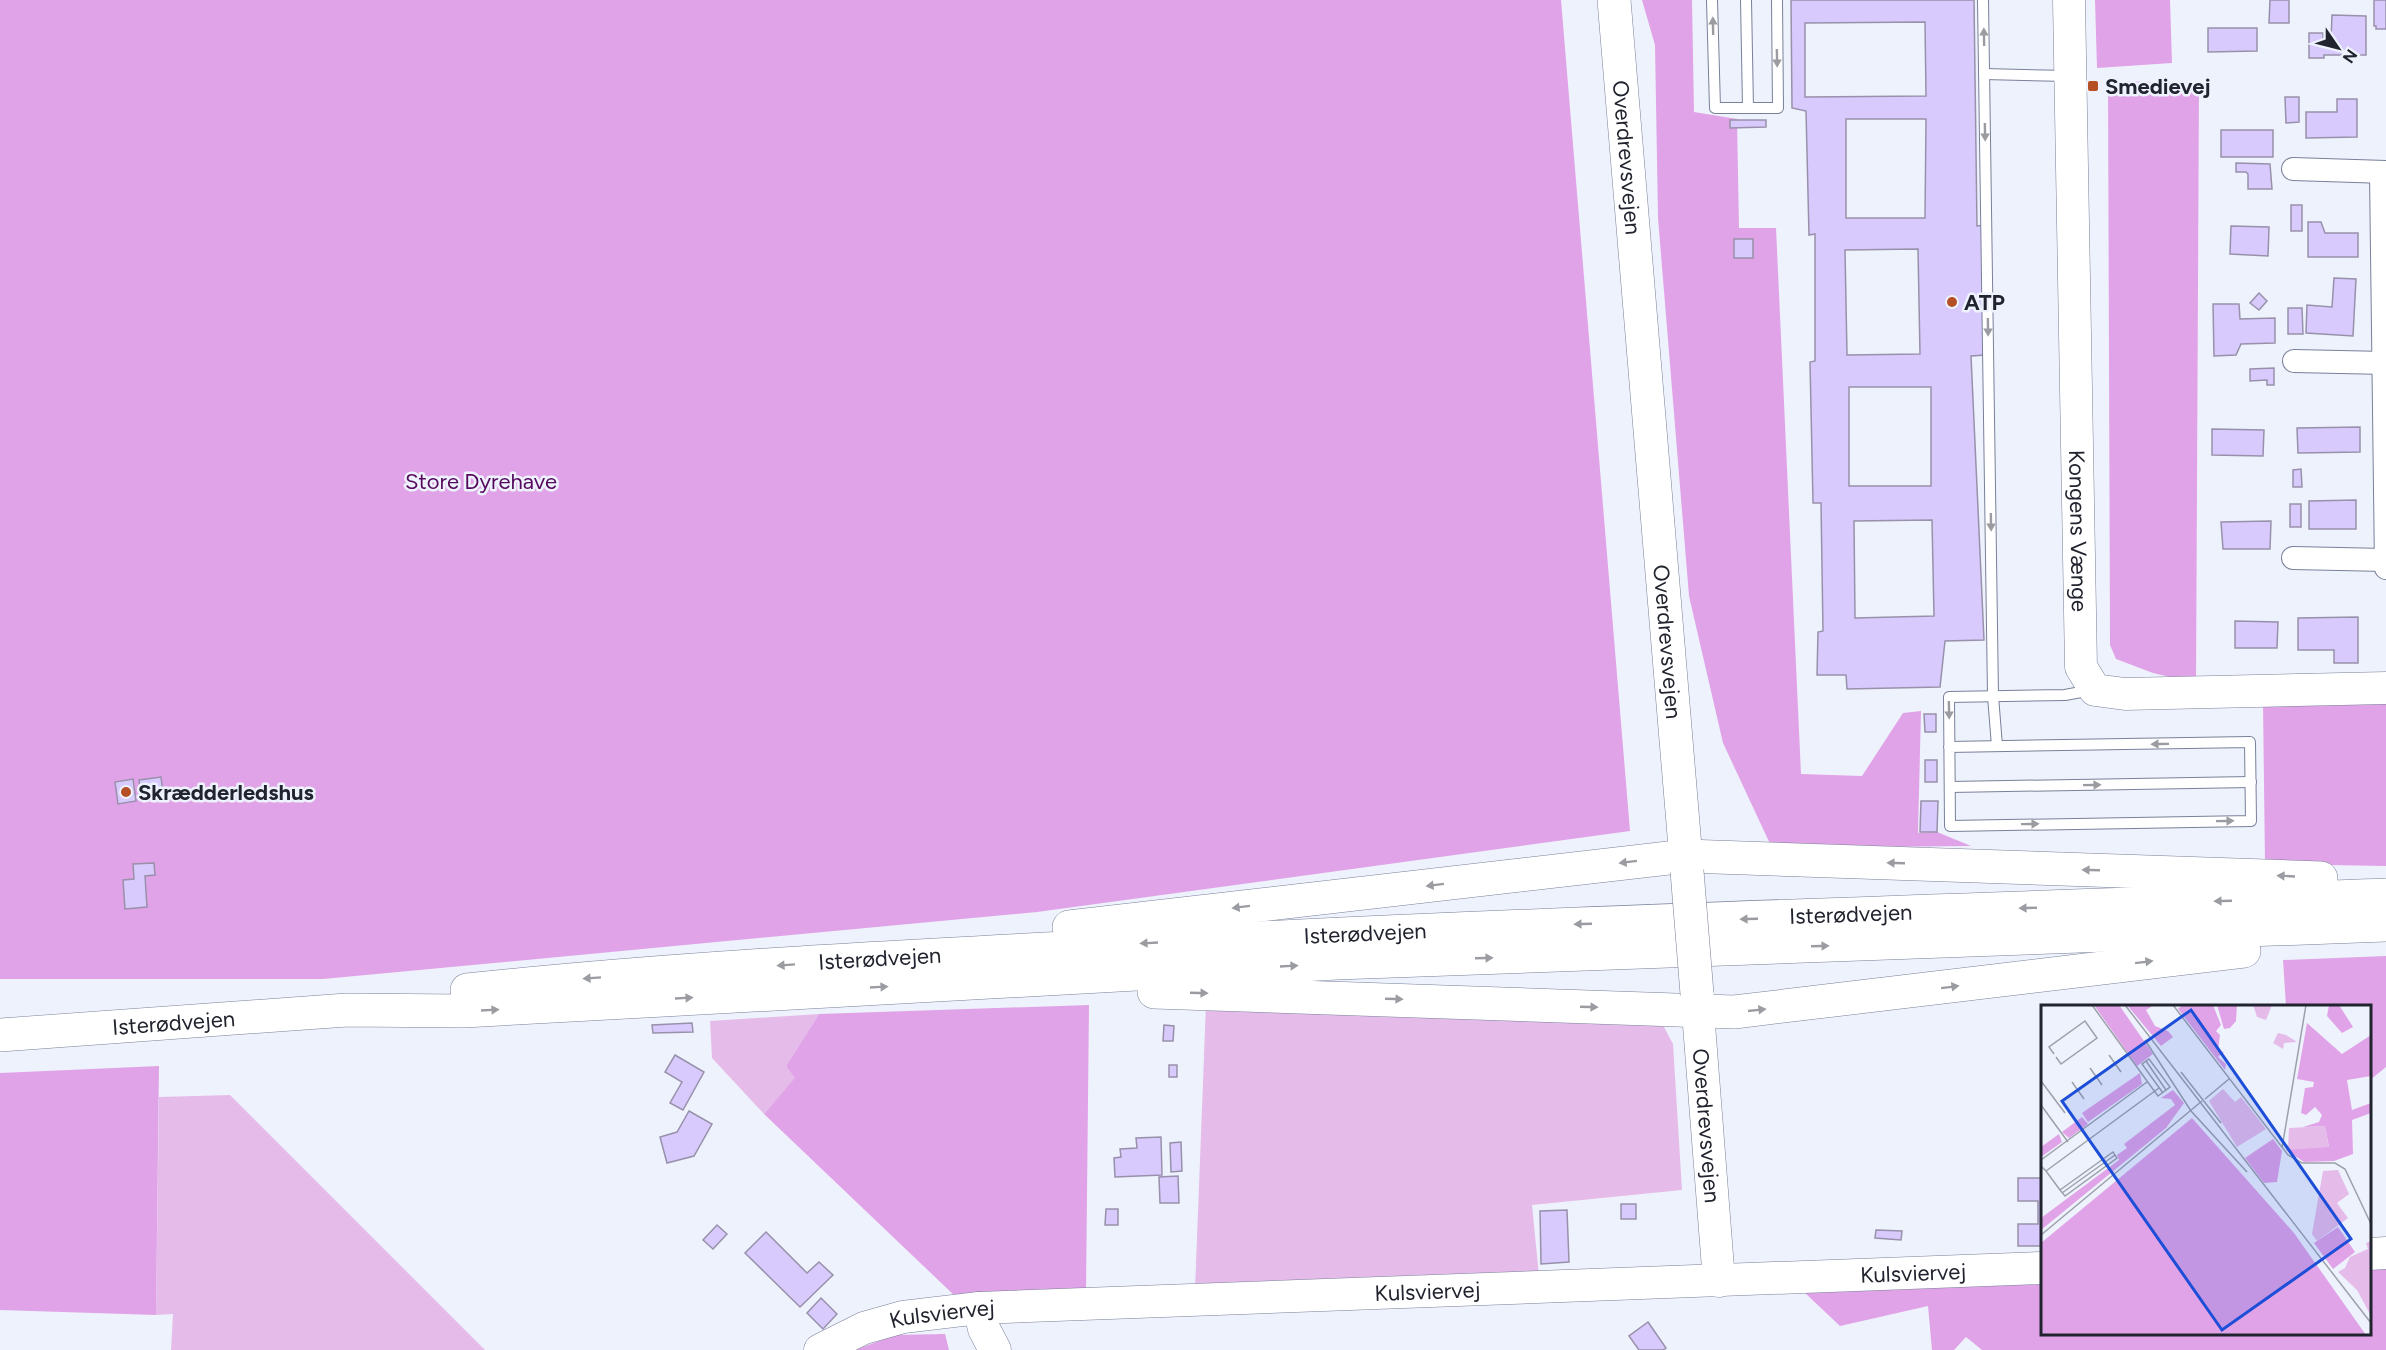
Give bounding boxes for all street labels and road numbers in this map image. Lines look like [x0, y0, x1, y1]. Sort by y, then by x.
street label: Overdrevsvejen [1607, 79, 1647, 236]
street label: Kongens Vænge [2063, 450, 2093, 612]
street label: Overdrevsvejen [1647, 563, 1687, 720]
street label: Isterødvejen [1789, 899, 1913, 930]
street label: Isterødvejen [1303, 917, 1427, 950]
street label: Isterødvejen [818, 942, 942, 976]
street label: Isterødvejen [111, 1005, 236, 1041]
street label: Overdrevsvejen [1687, 1047, 1726, 1204]
street label: Kulsviervej [1860, 1258, 1967, 1289]
street label: Kulsviervej [1374, 1276, 1481, 1307]
street label: Kulsviervej [886, 1294, 995, 1334]

